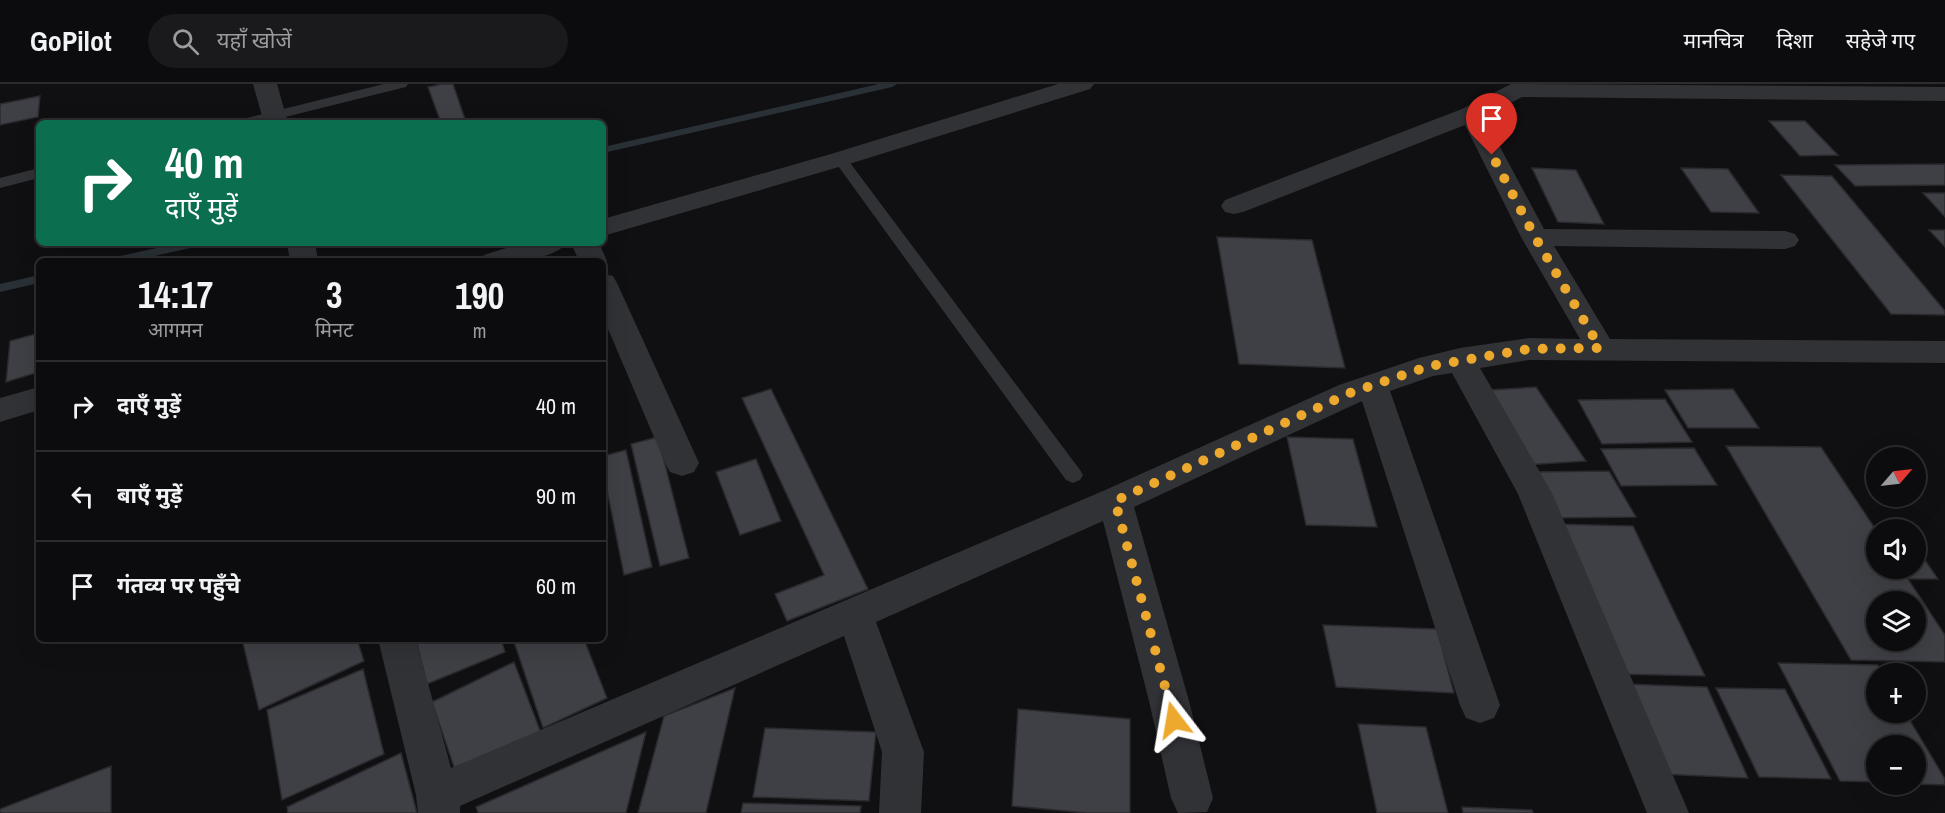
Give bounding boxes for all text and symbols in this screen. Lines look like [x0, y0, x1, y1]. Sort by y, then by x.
search box [148, 14, 568, 68]
text: GoPilot [30, 22, 112, 60]
icon: search [169, 25, 202, 58]
text: यहाँ खोजें [217, 25, 292, 55]
text: मानचित्र [1684, 26, 1744, 55]
text: दिशा [1777, 26, 1813, 55]
text: सहेजे गए [1846, 26, 1915, 55]
pin [1466, 93, 1517, 155]
icon: arrive [1475, 102, 1508, 135]
text: 40 m [165, 135, 244, 191]
icon: right [66, 144, 144, 222]
text: दाएँ मुड़ें [165, 189, 238, 225]
text: 14:17 [138, 271, 213, 319]
text: 3 [326, 271, 342, 319]
text: 190 [455, 272, 504, 320]
text: आगमन [148, 316, 203, 343]
text: मिनट [315, 316, 353, 343]
text: m [473, 317, 486, 344]
icon: right [66, 390, 99, 423]
text: दाएँ मुड़ें [117, 390, 181, 420]
text: 40 m [536, 391, 576, 421]
north arrow [1866, 447, 1926, 507]
map controls [1866, 447, 1926, 795]
icon: left [66, 480, 99, 513]
text: बाएँ मुड़ें [117, 480, 182, 510]
text: 90 m [536, 481, 576, 511]
button: sound [1866, 519, 1926, 579]
icon: arrive [66, 570, 99, 603]
text: गंतव्य पर पहुँचे [117, 570, 240, 600]
text: 60 m [536, 571, 576, 601]
button: layers [1866, 591, 1926, 651]
button: + [1866, 663, 1926, 723]
position arrow [1142, 688, 1206, 752]
button: − [1866, 735, 1926, 795]

